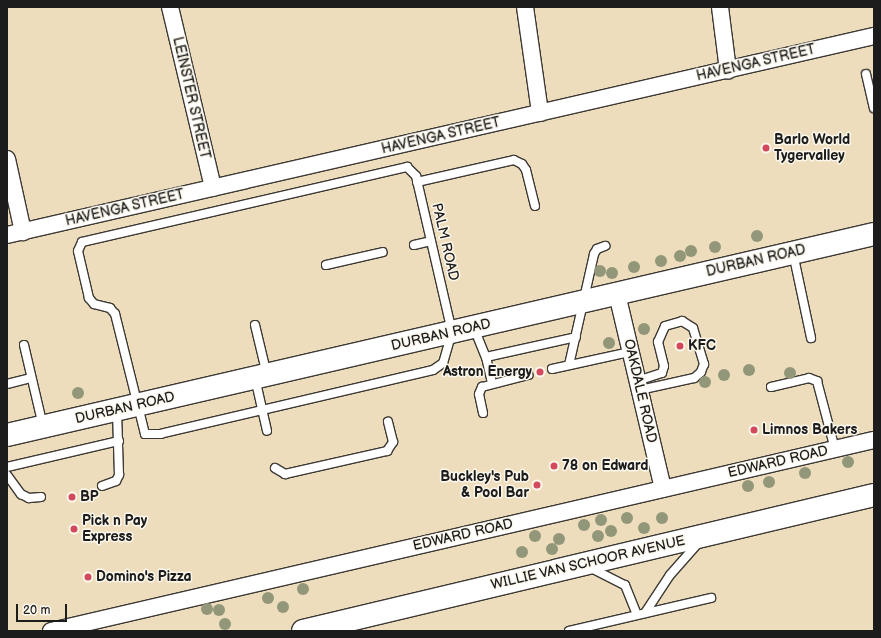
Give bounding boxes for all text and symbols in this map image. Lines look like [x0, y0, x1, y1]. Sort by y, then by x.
street label: LEINSTER STREET [169, 35, 213, 161]
street label: HAVENGA STREET [695, 41, 817, 85]
street label: HAVENGA STREET [380, 114, 502, 158]
place label: Barlo World Tygervalley [774, 132, 850, 164]
marker: Barlo World Tygervalley [761, 143, 771, 153]
street label: HAVENGA STREET [64, 186, 186, 230]
street label: PALM ROAD [428, 201, 462, 283]
street label: DURBAN ROAD [705, 241, 807, 281]
street label: DURBAN ROAD [390, 315, 492, 355]
street label: OAKDALE ROAD [620, 337, 660, 445]
place label: KFC [688, 338, 716, 354]
marker: KFC [675, 341, 685, 351]
place label: Astron Energy [443, 364, 532, 380]
marker: Astron Energy [535, 367, 545, 377]
street label: DURBAN ROAD [74, 388, 176, 428]
place label: Limnos Bakers [762, 422, 857, 438]
marker: Limnos Bakers [749, 425, 759, 435]
street label: EDWARD ROAD [726, 442, 830, 482]
place label: 78 on Edward [562, 458, 649, 474]
marker: 78 on Edward [549, 461, 559, 471]
place label: Buckley's Pub & Pool Bar [440, 469, 529, 502]
marker: Buckley's Pub & Pool Bar [532, 480, 542, 490]
place label: BP [80, 489, 99, 505]
marker: BP [67, 492, 77, 502]
place label: Pick n Pay Express [82, 513, 147, 546]
street label: EDWARD ROAD [411, 515, 515, 555]
marker: Pick n Pay Express [69, 524, 79, 534]
street label: WILLIE VAN SCHOOR AVENUE [489, 532, 687, 594]
place label: Domino's Pizza [96, 569, 192, 585]
marker: Domino's Pizza [83, 572, 93, 582]
scale bar [18, 596, 69, 622]
text: 20 m [23, 603, 50, 618]

